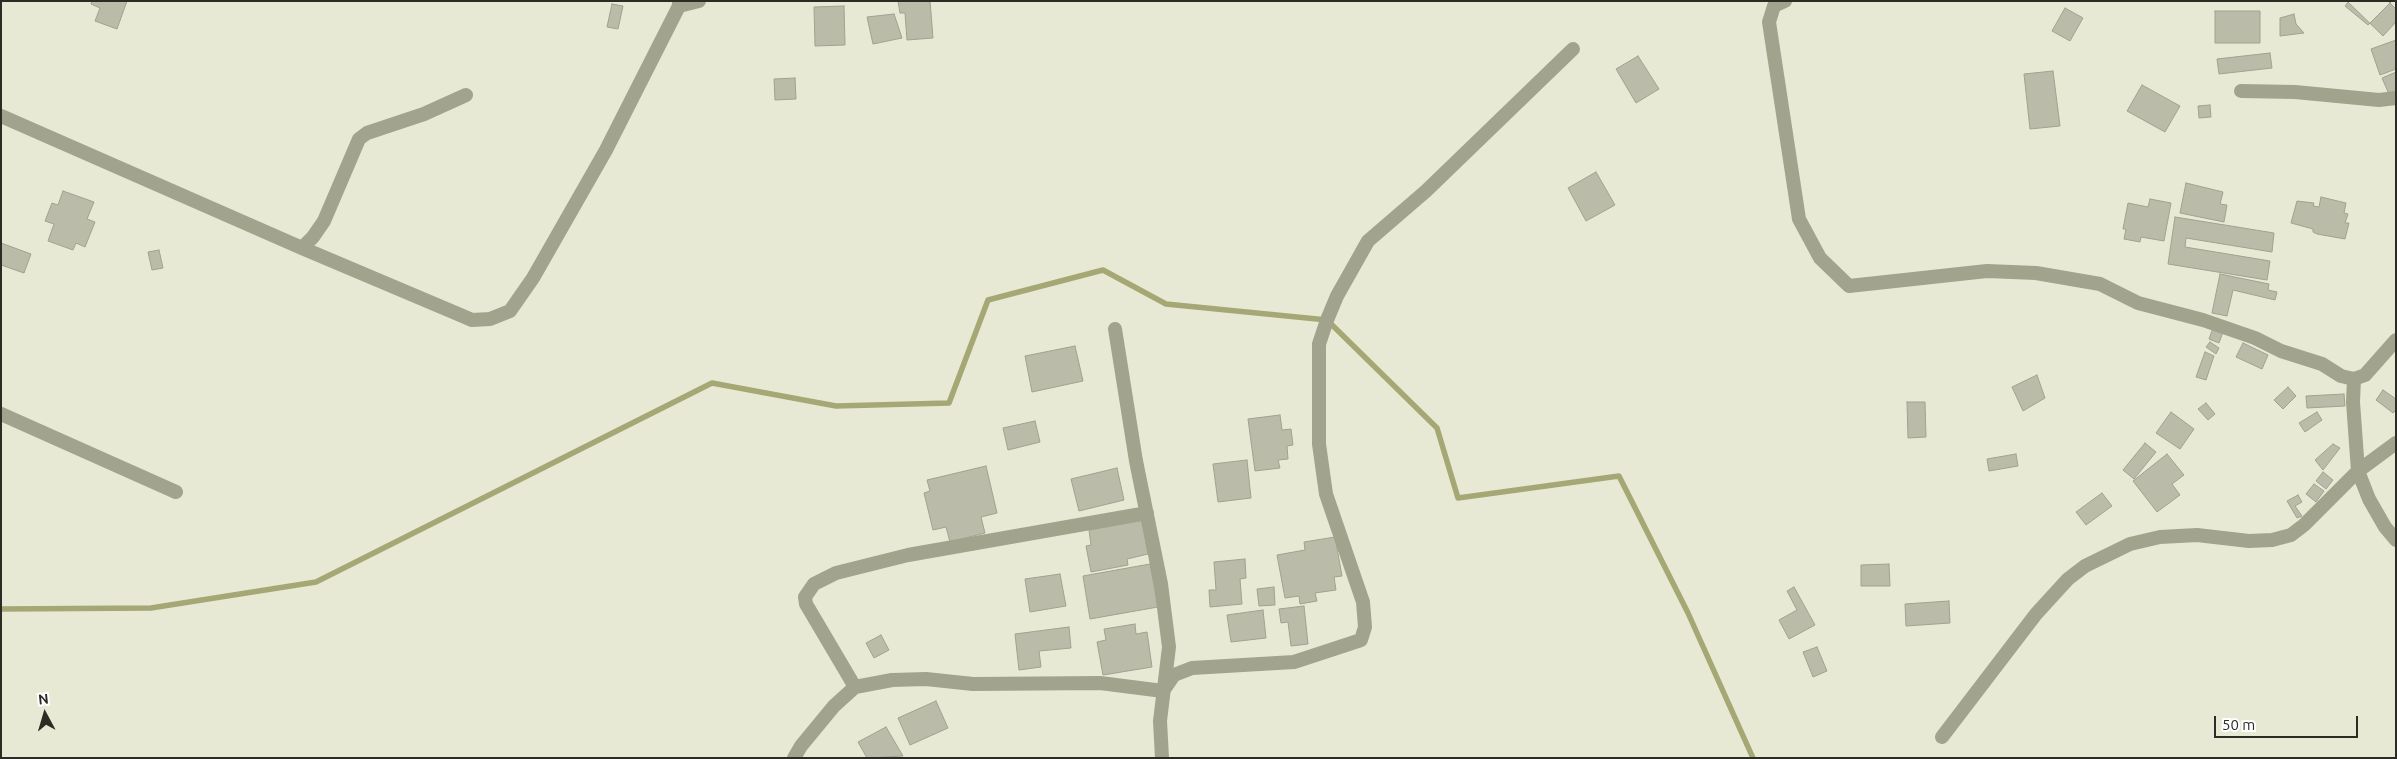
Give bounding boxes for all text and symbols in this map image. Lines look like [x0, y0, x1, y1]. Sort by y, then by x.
north arrow [20, 689, 70, 739]
text: N [37, 691, 49, 708]
scale bar [2217, 706, 2361, 738]
text: 50 m [2222, 716, 2255, 733]

